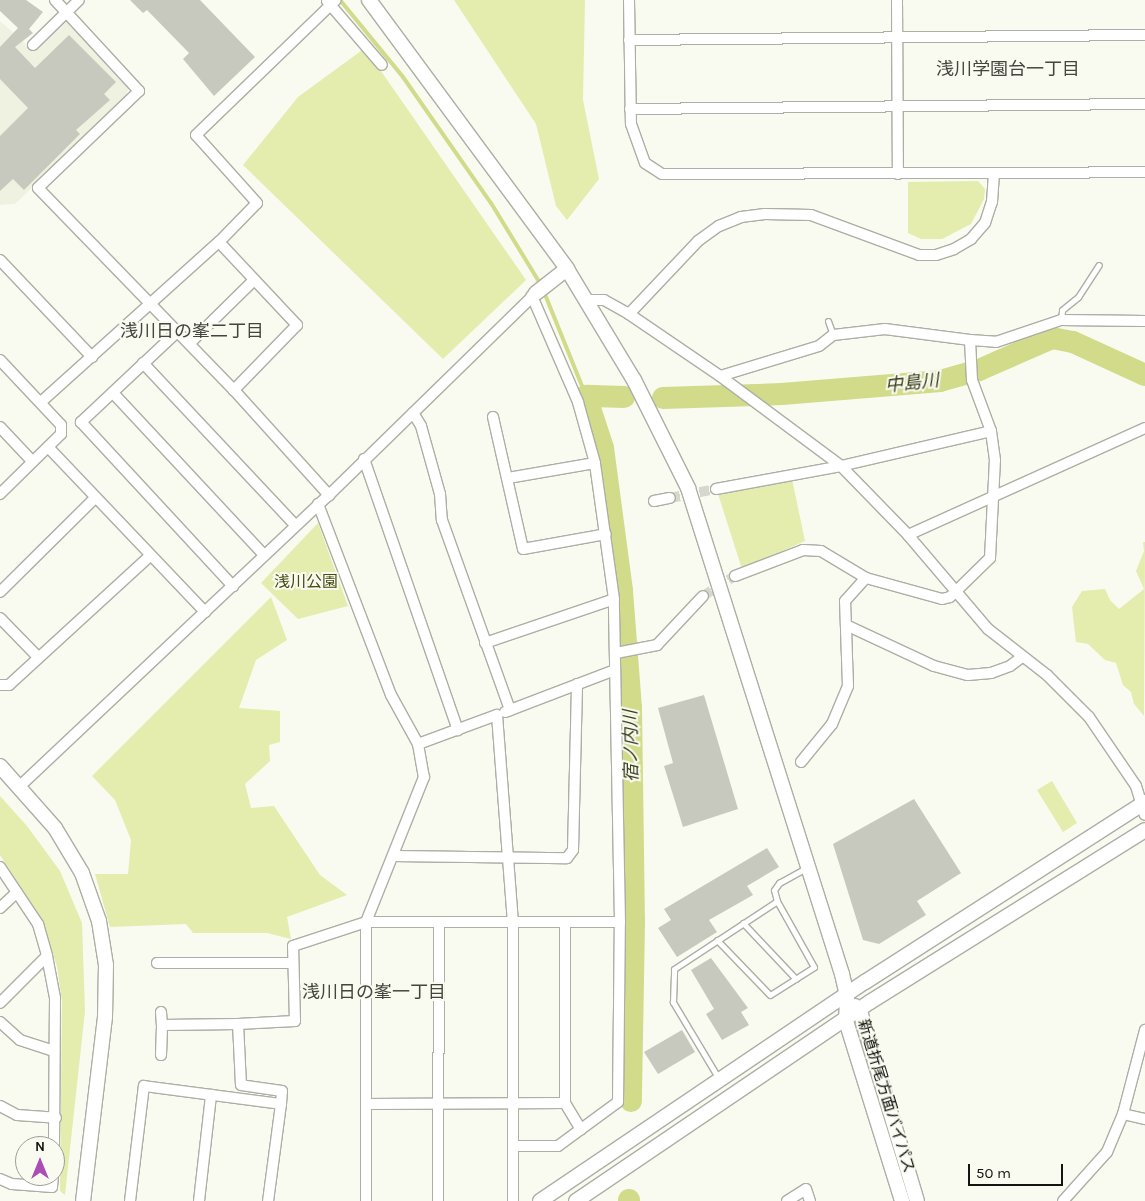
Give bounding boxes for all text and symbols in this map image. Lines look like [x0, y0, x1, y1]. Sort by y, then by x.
district label: 浅川学園台一丁目 [936, 58, 1080, 80]
district label: 浅川日の峯二丁目 [120, 320, 264, 342]
water label: 中島川 [884, 369, 940, 397]
park label: 浅川公園 [274, 572, 338, 592]
water label: 宿ノ内川 [620, 710, 642, 782]
district label: 浅川日の峯一丁目 [302, 981, 446, 1003]
street label: 新道折尾方面バイパス [853, 1017, 919, 1175]
north arrow [15, 1136, 65, 1186]
text: N [35, 1138, 45, 1155]
scale bar [970, 1154, 1065, 1186]
text: 50 m [976, 1164, 1011, 1182]

